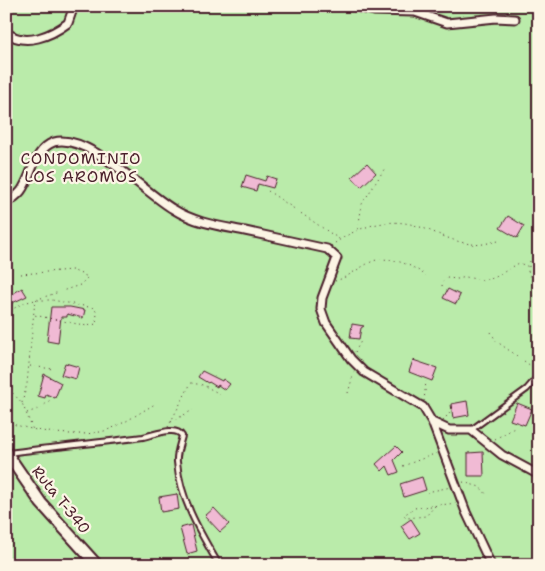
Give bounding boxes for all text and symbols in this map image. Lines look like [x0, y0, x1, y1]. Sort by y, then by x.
district label: CONDOMINIO LOS AROMOS [20, 148, 142, 187]
street label: Ruta T-340 [27, 462, 95, 538]

